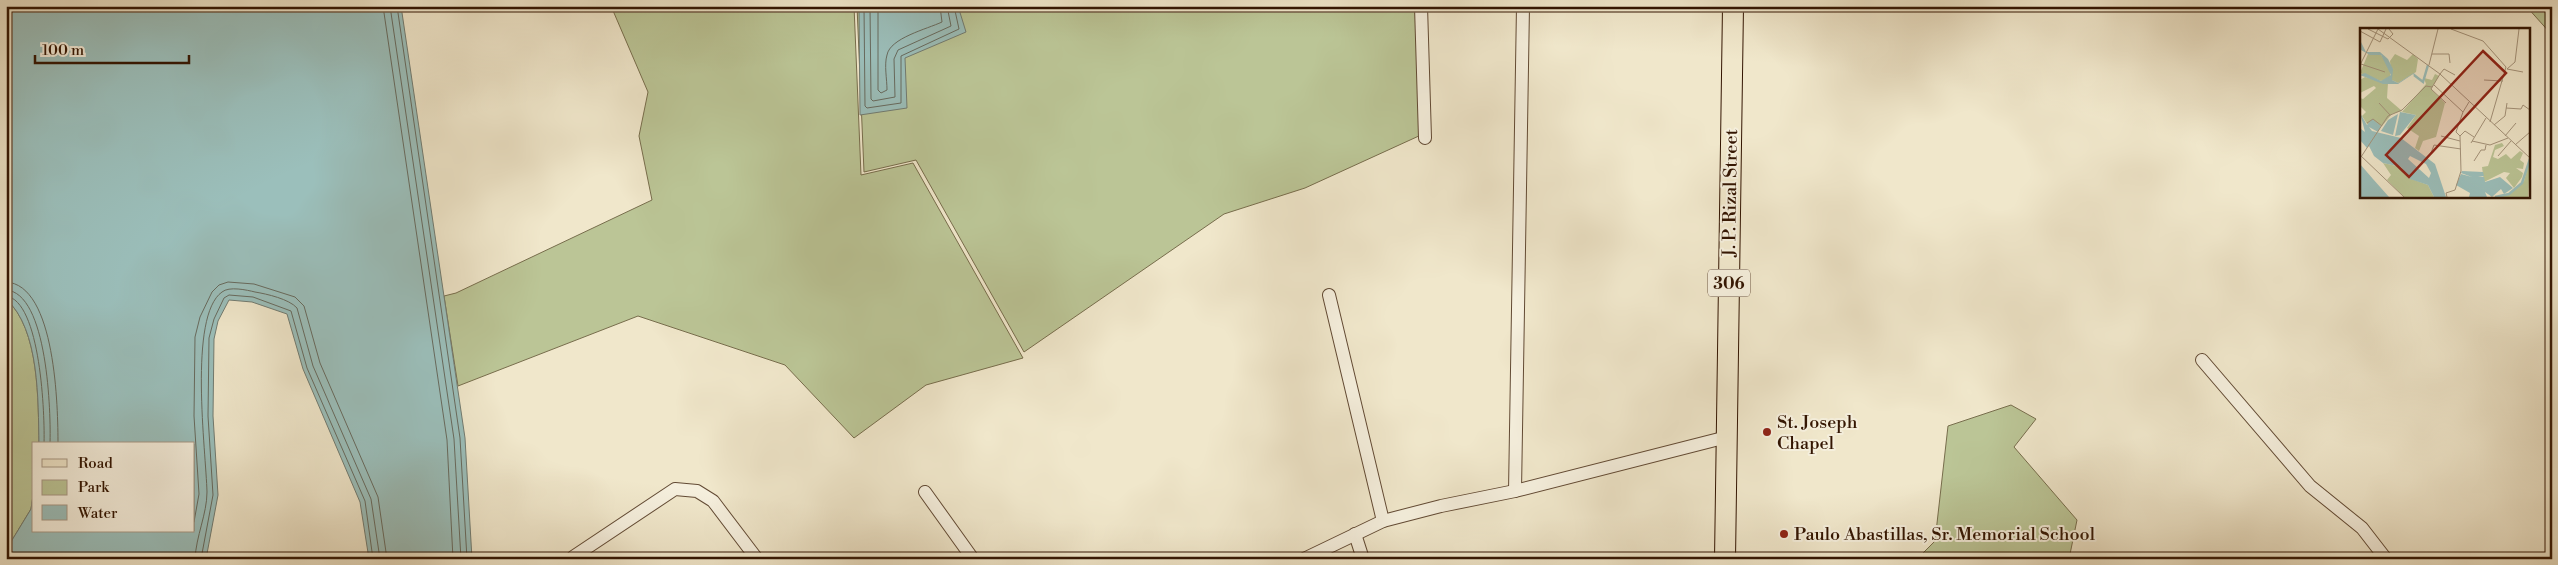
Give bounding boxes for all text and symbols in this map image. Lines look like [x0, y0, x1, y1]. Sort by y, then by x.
inset map [2360, 28, 2530, 198]
scale bar [35, 32, 189, 64]
text: 100 m [42, 41, 84, 60]
street label: J. P. Rizal Street [1718, 128, 1743, 258]
road number: 306 [1708, 270, 1750, 296]
place label: St. Joseph Chapel [1777, 411, 1858, 455]
marker: St. Joseph Chapel [1761, 426, 1773, 438]
legend [32, 442, 195, 532]
text: Road [78, 454, 113, 473]
text: Park [78, 478, 110, 497]
text: Water [77, 504, 118, 523]
place label: Paulo Abastillas, Sr. Memorial School [1794, 523, 2096, 546]
marker: Paulo Abastillas, Sr. Memorial School [1778, 528, 1790, 540]

